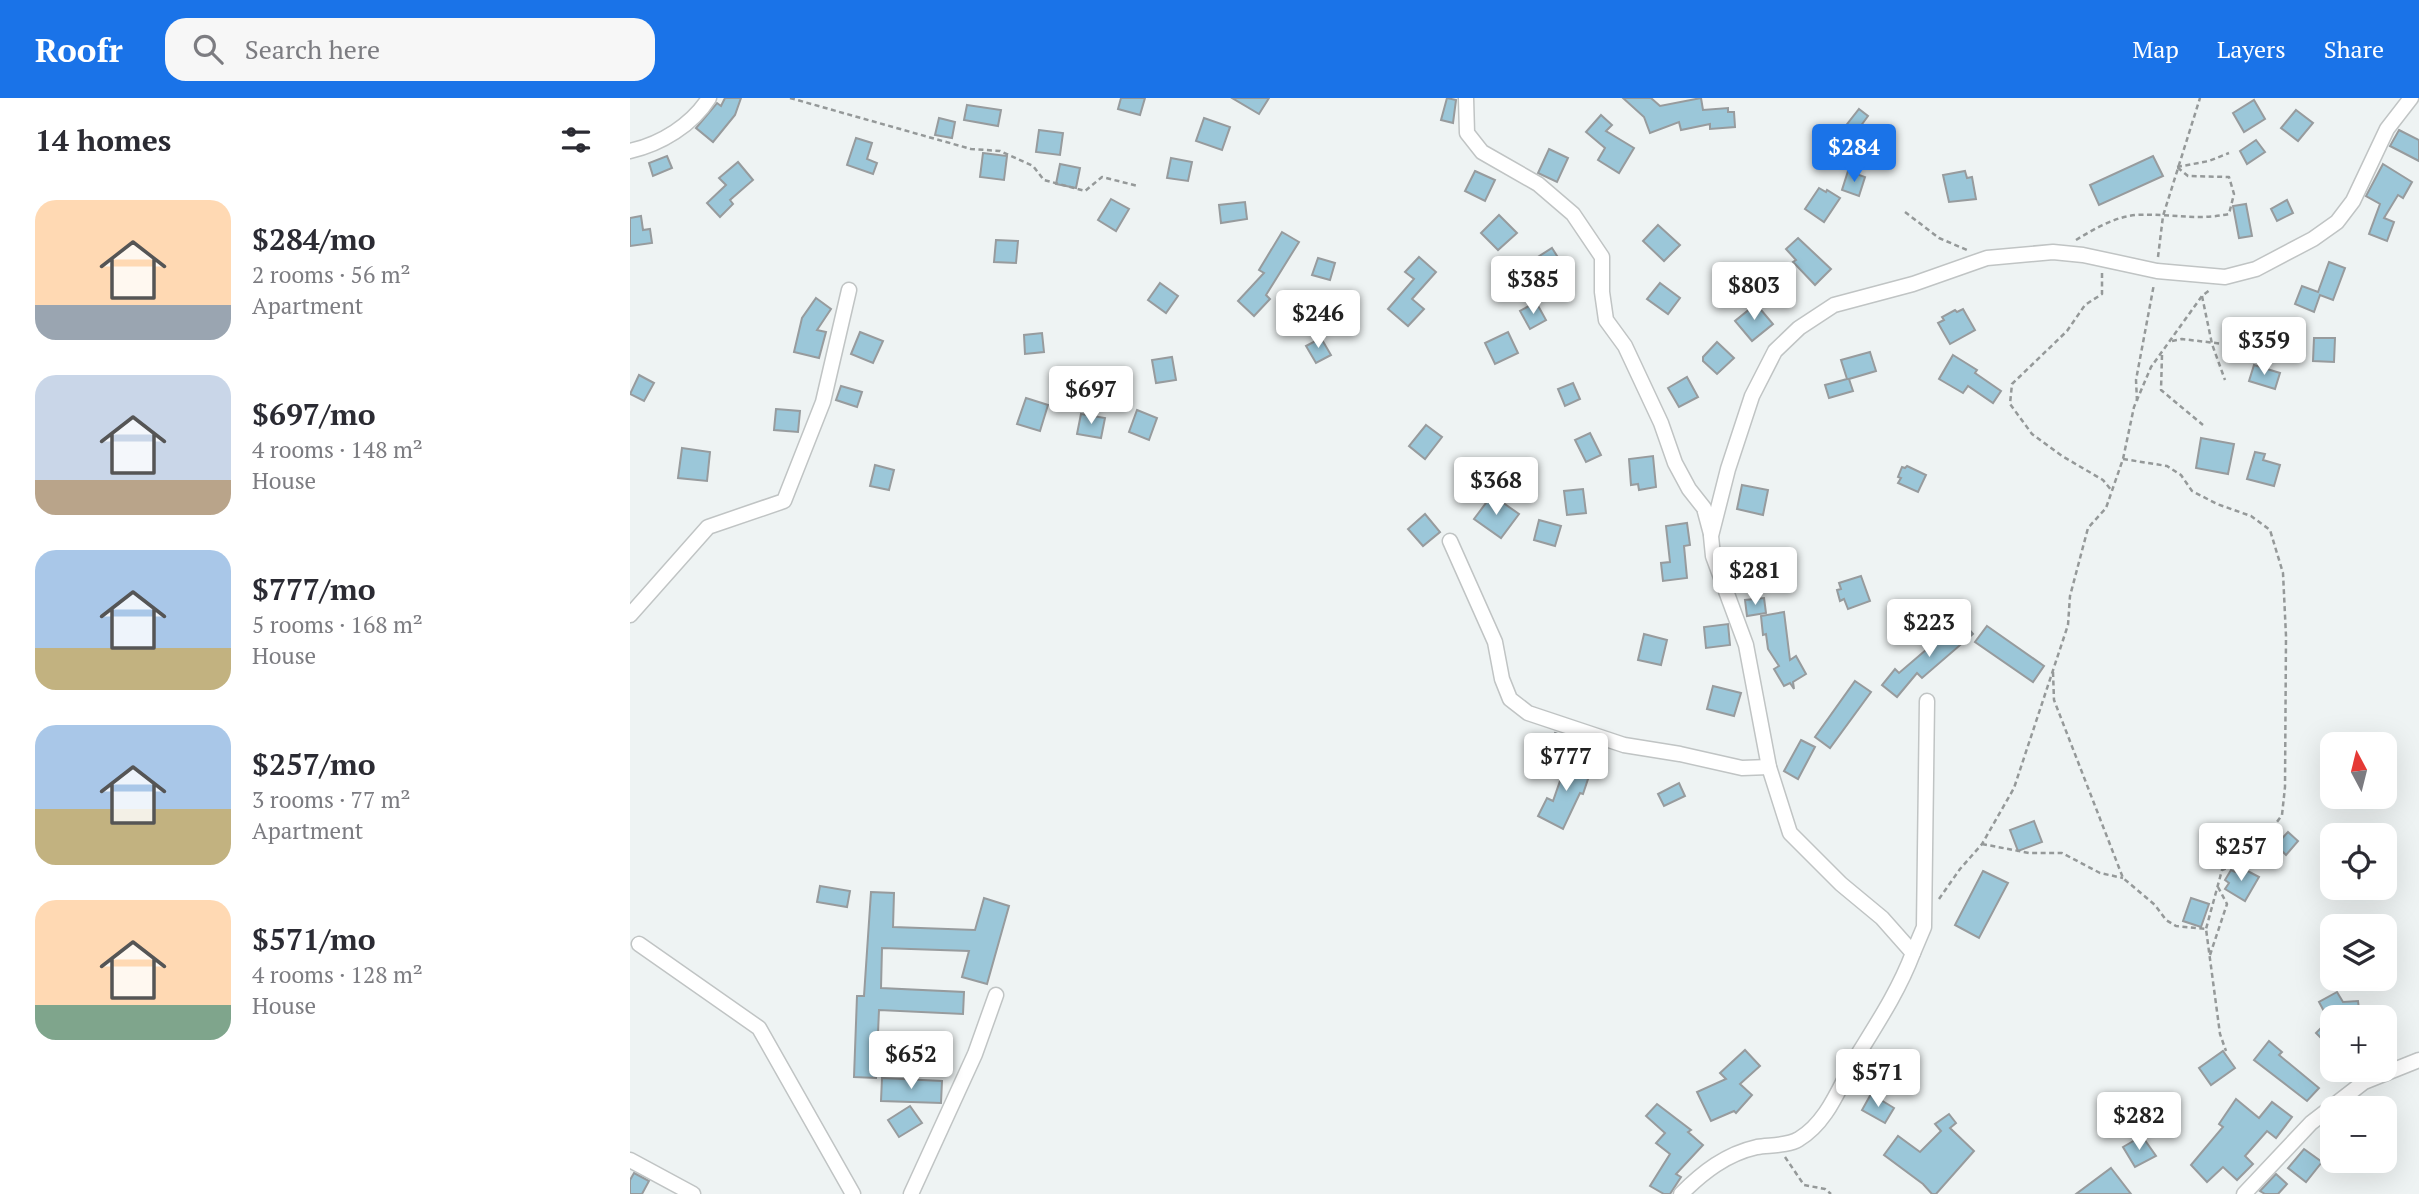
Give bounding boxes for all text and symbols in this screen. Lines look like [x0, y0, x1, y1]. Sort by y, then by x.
search box [165, 18, 655, 81]
text: Roofr [35, 28, 123, 71]
icon: search [189, 30, 227, 68]
text: Search here [245, 32, 380, 66]
text: Map [2132, 33, 2179, 65]
text: Layers [2217, 33, 2286, 65]
text: Share [2324, 33, 2384, 65]
text: 14 homes [35, 120, 171, 160]
icon: filters [557, 121, 595, 159]
pin: $284 [1813, 125, 1895, 184]
text: $284 [1828, 131, 1880, 162]
text: $284/mo [252, 219, 376, 259]
icon: home [91, 228, 175, 312]
pin: $385 [1492, 256, 1574, 316]
text: 2 rooms · 56 m² [252, 259, 411, 290]
pin: $803 [1713, 262, 1795, 322]
text: $385 [1507, 263, 1559, 294]
text: $803 [1728, 269, 1780, 300]
text: Apartment [252, 290, 363, 321]
pin: $246 [1277, 290, 1359, 350]
text: $246 [1292, 297, 1344, 328]
pin: $359 [2223, 317, 2305, 377]
text: $359 [2238, 324, 2290, 355]
pin: $697 [1050, 366, 1132, 426]
text: $697 [1065, 373, 1117, 404]
text: $697/mo [252, 394, 376, 434]
icon: home [91, 403, 175, 487]
text: 4 rooms · 148 m² [252, 434, 423, 465]
pin: $368 [1455, 458, 1537, 517]
text: $368 [1470, 464, 1522, 495]
text: House [252, 465, 316, 496]
pin: $281 [1714, 547, 1796, 607]
text: $281 [1729, 554, 1781, 585]
text: $777/mo [252, 569, 376, 609]
icon: home [91, 578, 175, 662]
pin: $223 [1888, 600, 1970, 659]
text: $223 [1903, 606, 1955, 637]
text: 5 rooms · 168 m² [252, 609, 423, 640]
text: House [252, 640, 316, 671]
north arrow [2320, 732, 2398, 808]
map controls [2320, 732, 2397, 1173]
pin: $777 [1525, 734, 1607, 793]
text: $777 [1540, 740, 1592, 771]
text: $257/mo [252, 744, 376, 784]
icon: home [91, 753, 175, 837]
text: 3 rooms · 77 m² [252, 784, 411, 815]
text: Apartment [252, 815, 363, 846]
button: locate [2320, 823, 2397, 900]
pin: $257 [2200, 824, 2282, 883]
text: $257 [2215, 830, 2267, 861]
button: layers [2320, 914, 2397, 991]
text: $571/mo [252, 919, 376, 959]
icon: home [91, 928, 175, 1012]
text: 4 rooms · 128 m² [252, 959, 423, 990]
text: House [252, 990, 316, 1021]
button: + [2320, 1005, 2397, 1082]
pin: $652 [870, 1032, 952, 1091]
text: $652 [885, 1038, 937, 1069]
pin: $571 [1837, 1049, 1919, 1109]
text: $571 [1852, 1056, 1904, 1087]
pin: $282 [2098, 1093, 2180, 1152]
button: − [2320, 1096, 2397, 1173]
text: $282 [2113, 1099, 2165, 1130]

